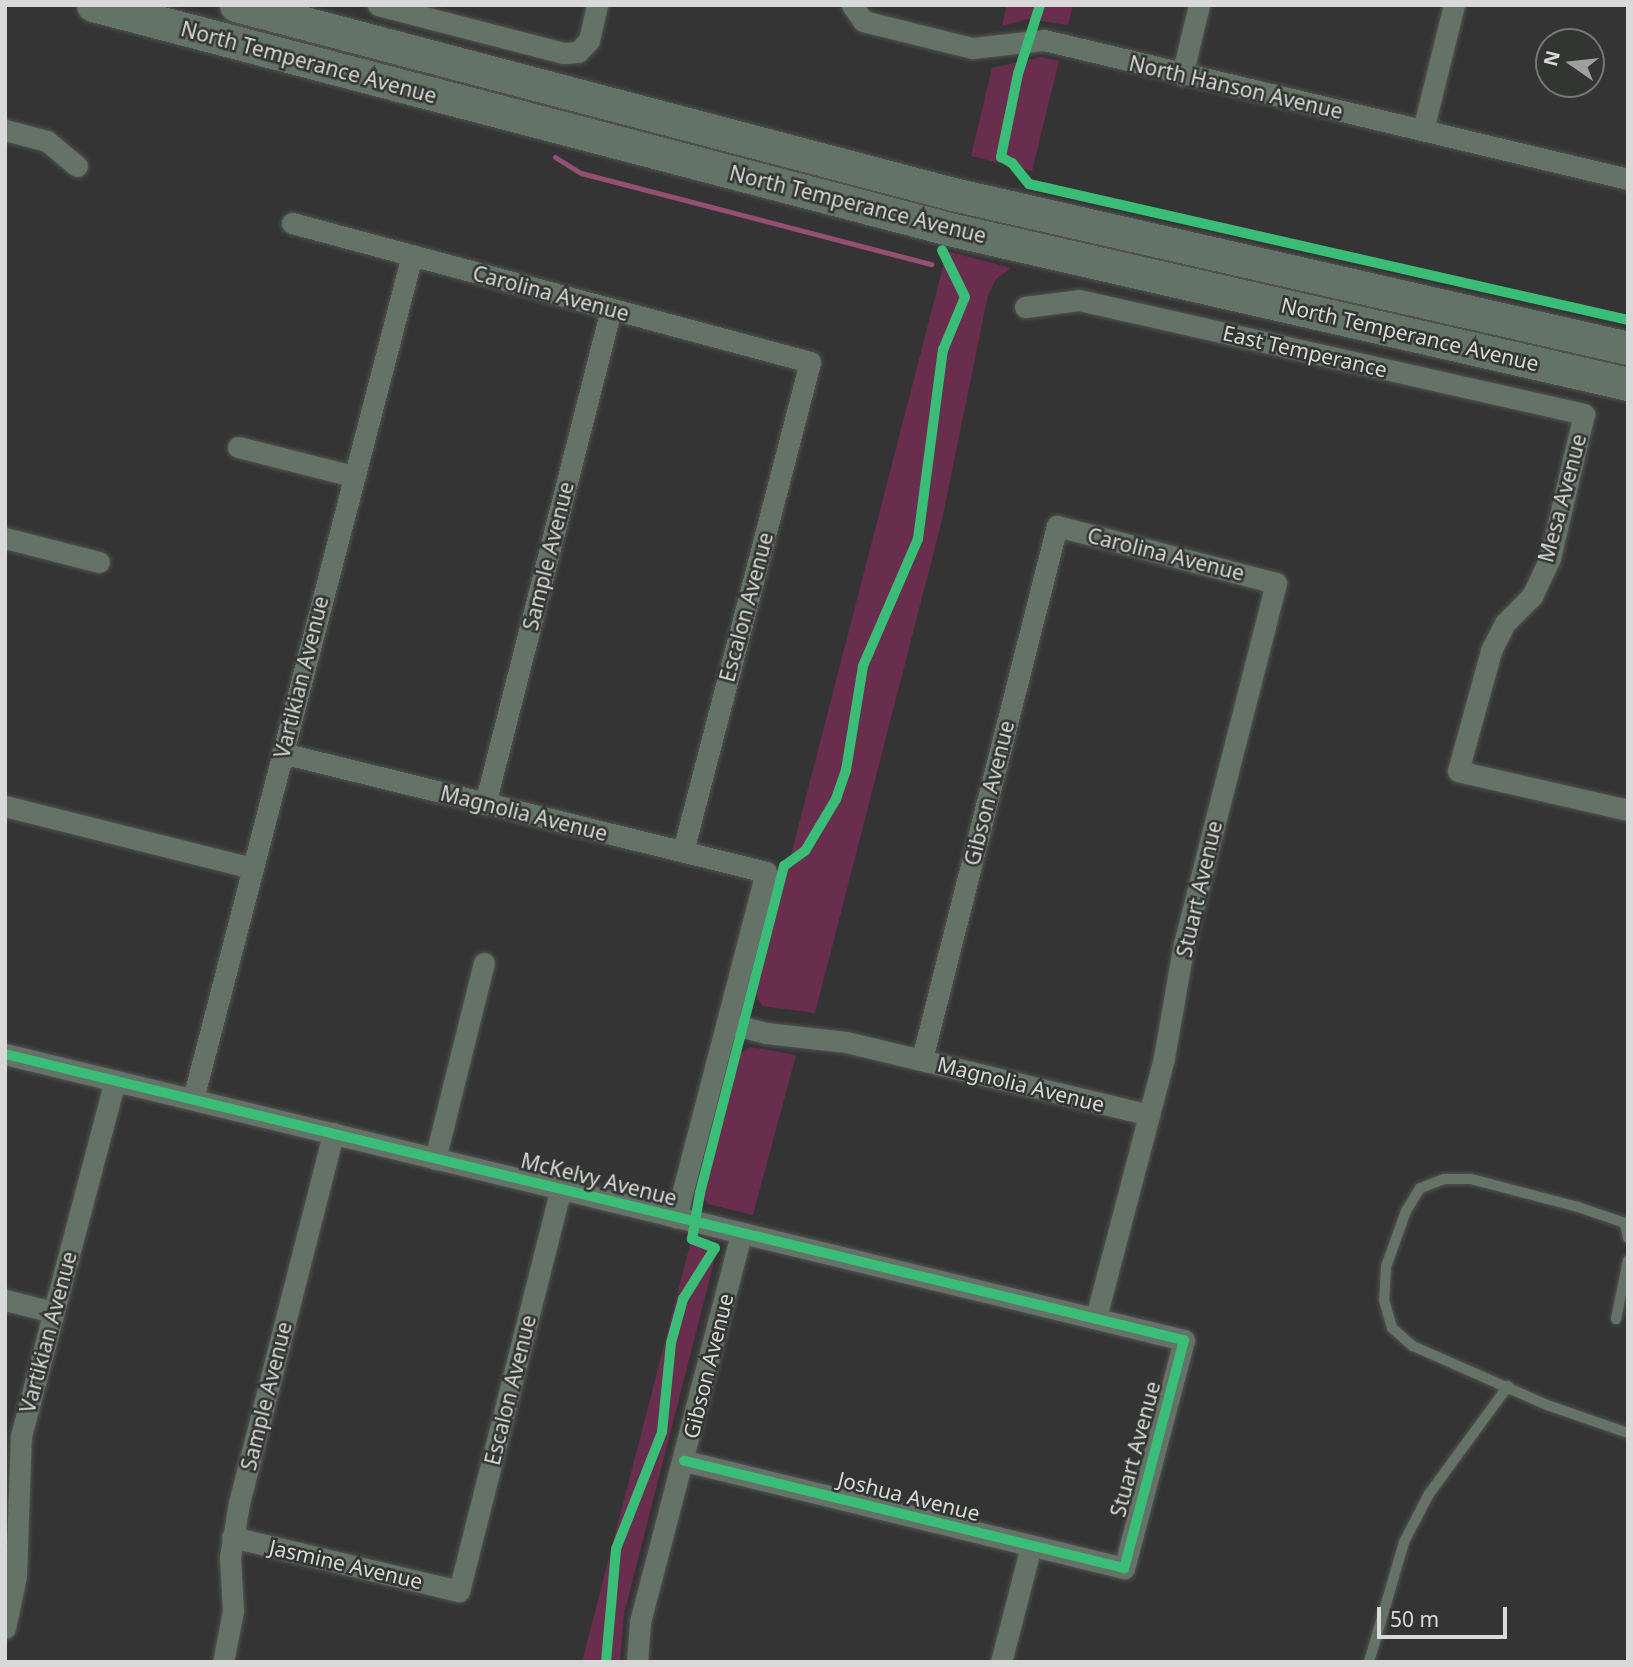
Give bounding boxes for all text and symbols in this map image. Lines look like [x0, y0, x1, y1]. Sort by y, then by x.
street label: North Temperance Avenue [178, 16, 440, 108]
north arrow [1535, 28, 1605, 98]
text: N [1537, 48, 1566, 69]
street label: North Hanson Avenue [1127, 50, 1345, 124]
street label: North Temperance Avenue [727, 160, 989, 248]
street label: Carolina Avenue [470, 260, 632, 326]
street label: North Temperance Avenue [1279, 292, 1541, 376]
street label: East Temperance [1220, 320, 1390, 382]
street label: Mesa Avenue [1533, 431, 1591, 565]
street label: Sample Avenue [517, 479, 579, 633]
street label: Carolina Avenue [1085, 522, 1247, 586]
street label: Escalon Avenue [714, 529, 778, 685]
street label: Vartikian Avenue [269, 593, 333, 761]
street label: Gibson Avenue [959, 718, 1019, 868]
street label: Magnolia Avenue [438, 780, 610, 846]
street label: Stuart Avenue [1171, 818, 1227, 960]
street label: Magnolia Avenue [935, 1051, 1107, 1117]
street label: McKelvy Avenue [518, 1147, 680, 1211]
street label: Vartikian Avenue [14, 1248, 82, 1416]
street label: Gibson Avenue [678, 1291, 738, 1441]
street label: Escalon Avenue [479, 1312, 541, 1468]
street label: Sample Avenue [235, 1319, 297, 1473]
street label: Stuart Avenue [1105, 1378, 1165, 1520]
street label: Joshua Avenue [835, 1466, 983, 1526]
street label: Jasmine Avenue [267, 1534, 425, 1594]
scale bar [1381, 1594, 1510, 1638]
text: 50 m [1390, 1605, 1439, 1633]

